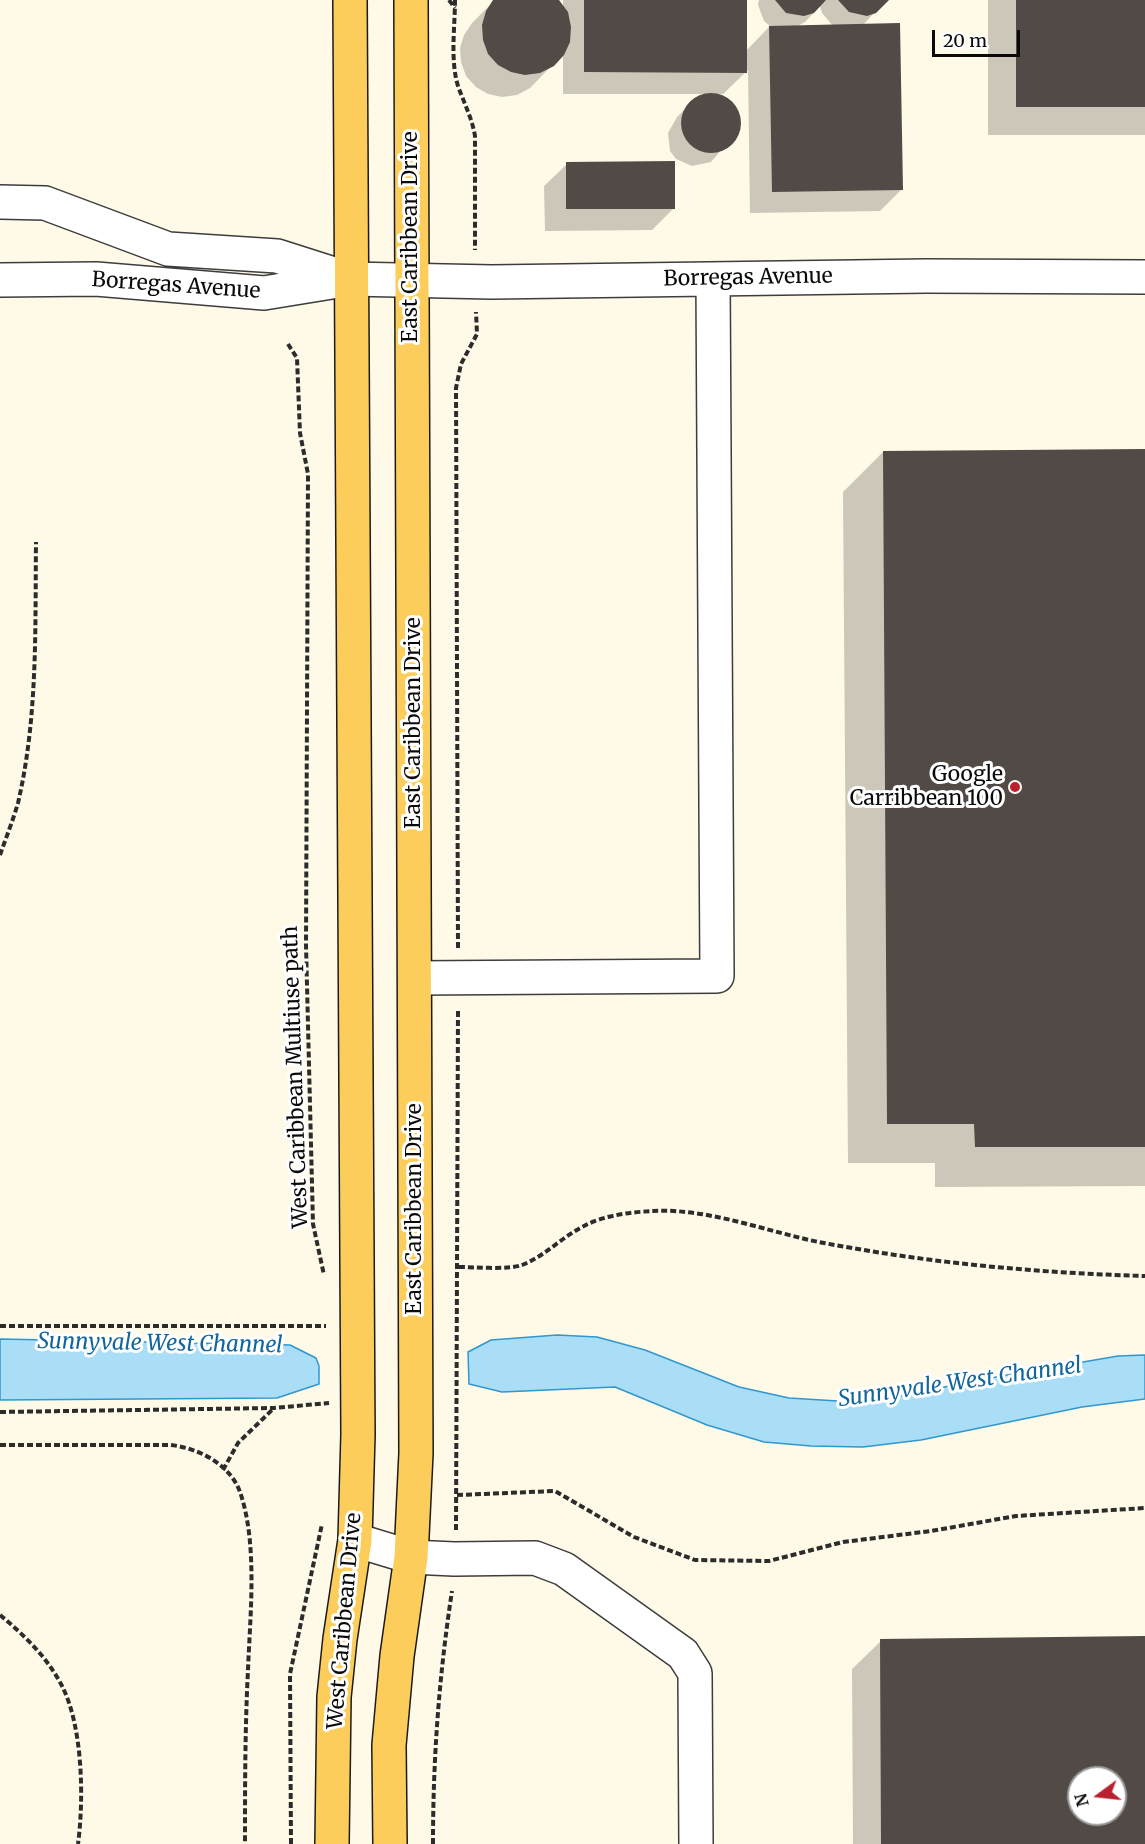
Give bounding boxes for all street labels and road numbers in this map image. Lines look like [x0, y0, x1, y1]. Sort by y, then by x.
street label: East Caribbean Drive [398, 131, 424, 343]
street label: Borregas Avenue [663, 264, 833, 292]
street label: Borregas Avenue [91, 268, 261, 304]
street label: East Caribbean Drive [401, 617, 427, 829]
street label: West Caribbean Multiuse path [278, 925, 314, 1229]
street label: East Caribbean Drive [402, 1103, 428, 1315]
street label: West Caribbean Drive [323, 1512, 367, 1730]

